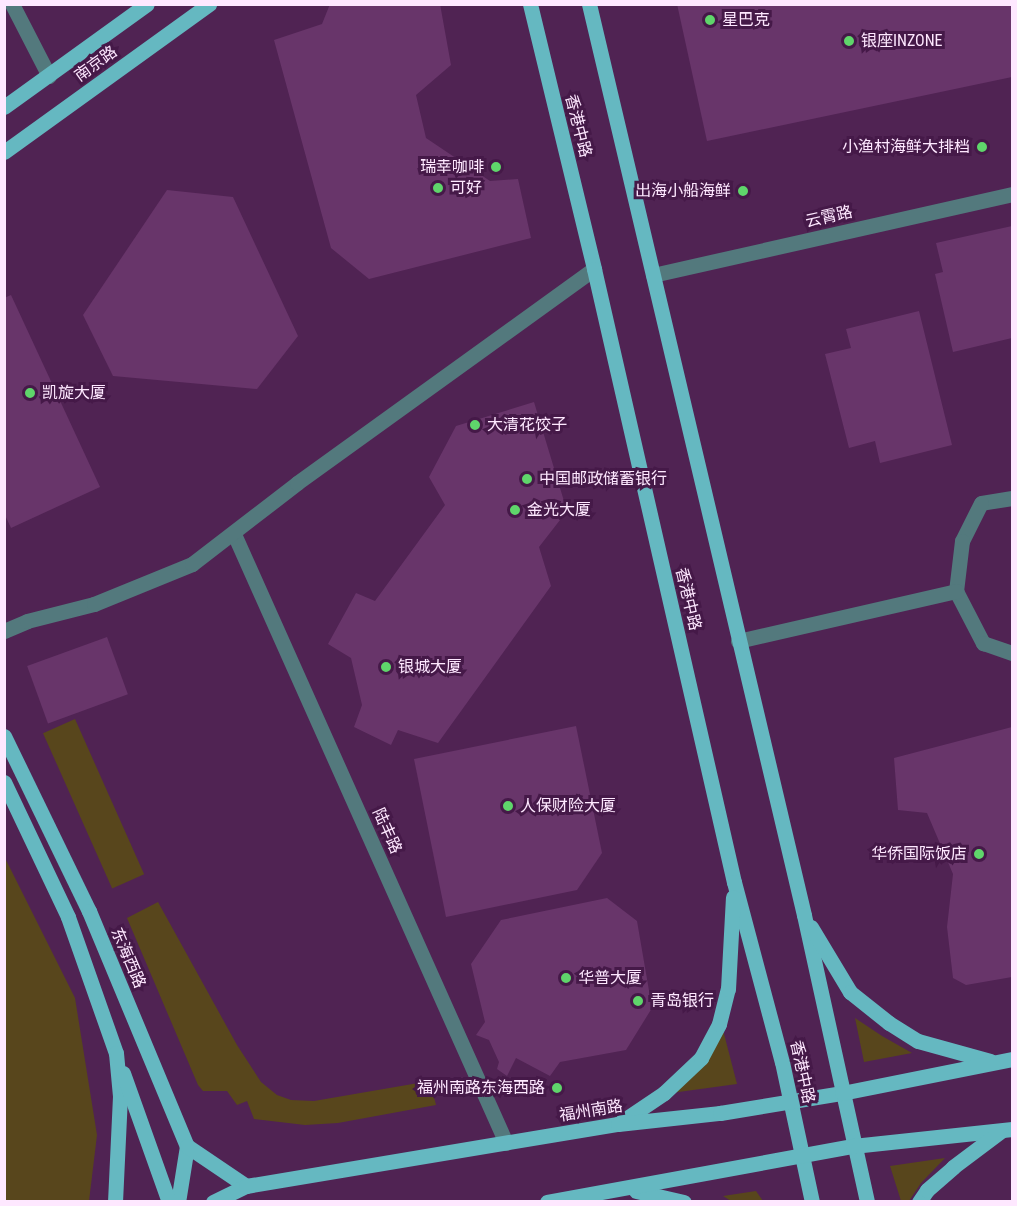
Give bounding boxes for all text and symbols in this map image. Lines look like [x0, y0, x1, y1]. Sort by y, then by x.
place label: 星巴克 [722, 10, 770, 30]
marker: 星巴克 [703, 13, 717, 27]
place label: 银座INZONE [861, 31, 943, 51]
marker: 银座INZONE [842, 34, 856, 48]
street label: 南京路 [71, 42, 121, 86]
street label: 香港中路 [561, 93, 595, 159]
place label: 小渔村海鲜大排档 [842, 137, 970, 157]
marker: 小渔村海鲜大排档 [975, 140, 989, 154]
place label: 瑞幸咖啡 [420, 157, 484, 177]
marker: 瑞幸咖啡 [489, 160, 503, 174]
place label: 可好 [450, 178, 482, 198]
marker: 可好 [431, 181, 445, 195]
place label: 出海小船海鲜 [635, 181, 731, 201]
marker: 出海小船海鲜 [736, 184, 750, 198]
street label: 云霄路 [803, 202, 855, 232]
place label: 凯旋大厦 [42, 383, 106, 403]
marker: 凯旋大厦 [23, 386, 37, 400]
place label: 大清花饺子 [487, 415, 567, 435]
marker: 大清花饺子 [468, 418, 482, 432]
place label: 中国邮政储蓄银行 [539, 469, 667, 489]
marker: 中国邮政储蓄银行 [520, 472, 534, 486]
place label: 金光大厦 [527, 500, 591, 520]
marker: 金光大厦 [508, 503, 522, 517]
street label: 香港中路 [671, 566, 705, 632]
place label: 银城大厦 [398, 657, 462, 677]
marker: 银城大厦 [379, 660, 393, 674]
place label: 人保财险大厦 [520, 796, 616, 816]
marker: 人保财险大厦 [501, 799, 515, 813]
street label: 陆丰路 [368, 805, 406, 857]
place label: 华侨国际饭店 [871, 844, 967, 864]
marker: 华侨国际饭店 [972, 847, 986, 861]
street label: 东海西路 [107, 925, 149, 991]
place label: 华普大厦 [578, 968, 642, 988]
marker: 华普大厦 [559, 971, 573, 985]
place label: 青岛银行 [650, 991, 714, 1011]
marker: 青岛银行 [631, 994, 645, 1008]
street label: 香港中路 [786, 1039, 818, 1105]
place label: 福州南路东海西路 [417, 1078, 545, 1098]
marker: 福州南路东海西路 [550, 1081, 564, 1095]
street label: 福州南路 [558, 1097, 624, 1125]

